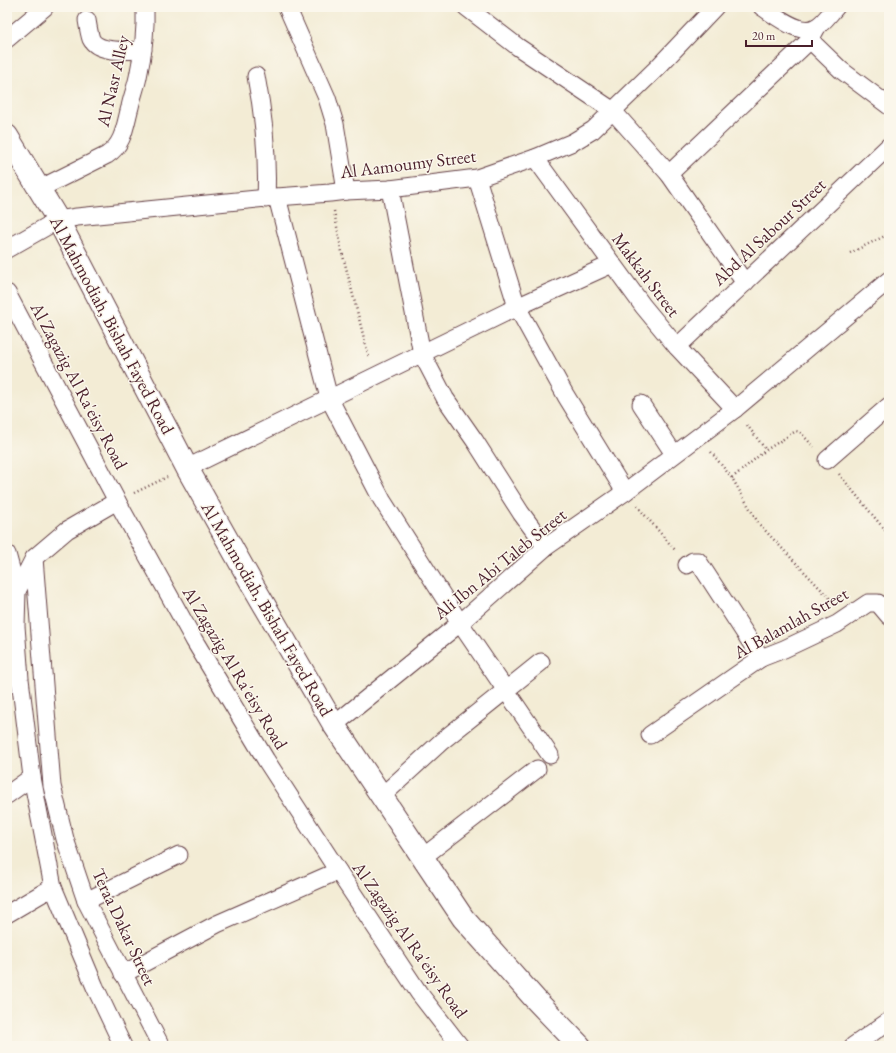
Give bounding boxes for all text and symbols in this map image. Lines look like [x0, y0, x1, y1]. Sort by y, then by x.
scale bar [746, 22, 812, 48]
text: 20 m [752, 28, 776, 44]
street label: Al Nasr Alley [91, 33, 134, 130]
street label: Al Aamoumy Street [338, 144, 478, 183]
street label: Abd Al Sabour Street [706, 173, 831, 291]
street label: Al Mahmodiah, Bishah Fayed Road [45, 211, 180, 439]
street label: Makkah Street [607, 228, 686, 322]
street label: Al Zagazig Al Ra'eisy Road [25, 297, 134, 474]
street label: Al Mahmodiah, Bishah Fayed Road [196, 497, 339, 721]
street label: Ali Ibn Abi Taleb Street [428, 503, 571, 625]
street label: Al Zagazig Al Ra'eisy Road [177, 581, 294, 754]
street label: Al Balamlah Street [729, 581, 852, 664]
street label: Al Zagazig Al Ra'eisy Road [347, 856, 474, 1023]
street label: Teraa Dakar Street [87, 865, 162, 989]

